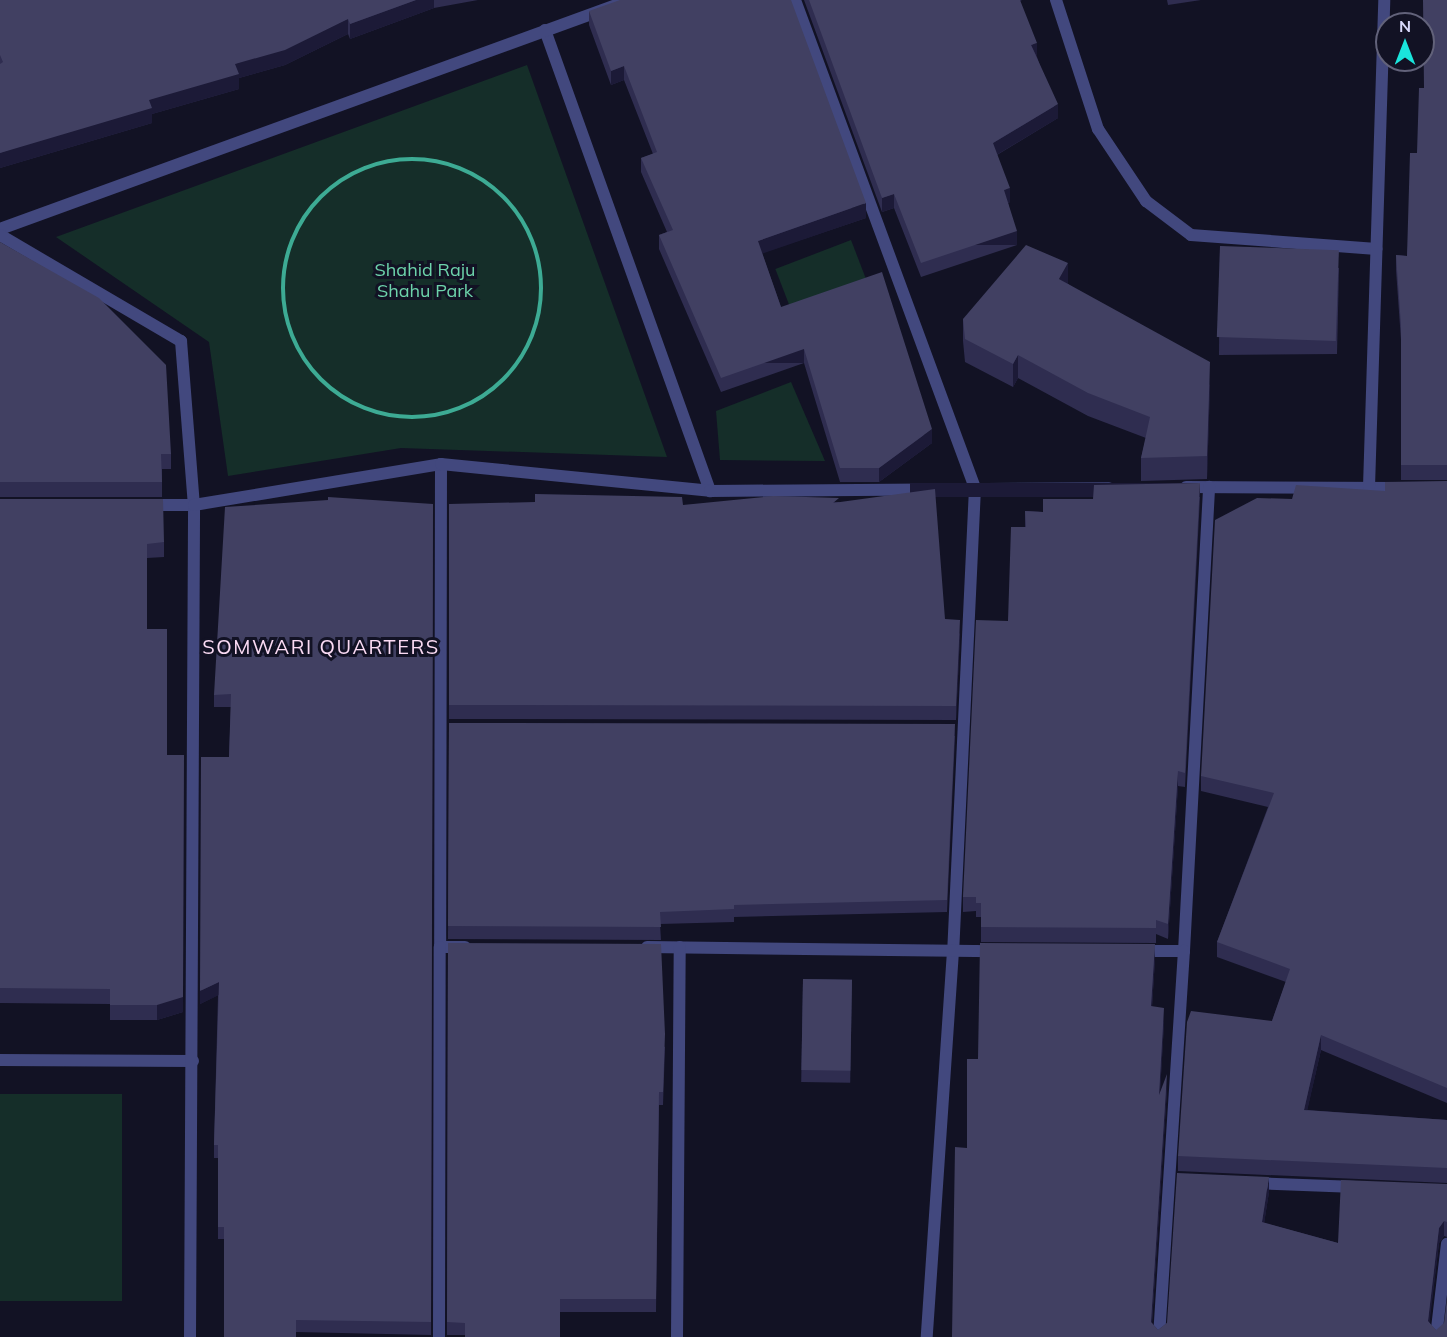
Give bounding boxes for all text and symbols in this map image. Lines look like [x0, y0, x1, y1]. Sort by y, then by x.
north arrow [1375, 12, 1435, 72]
text: N [1399, 16, 1411, 36]
park label: Shahid Raju Shahu Park [375, 260, 475, 302]
district label: SOMWARI QUARTERS [202, 634, 440, 658]

